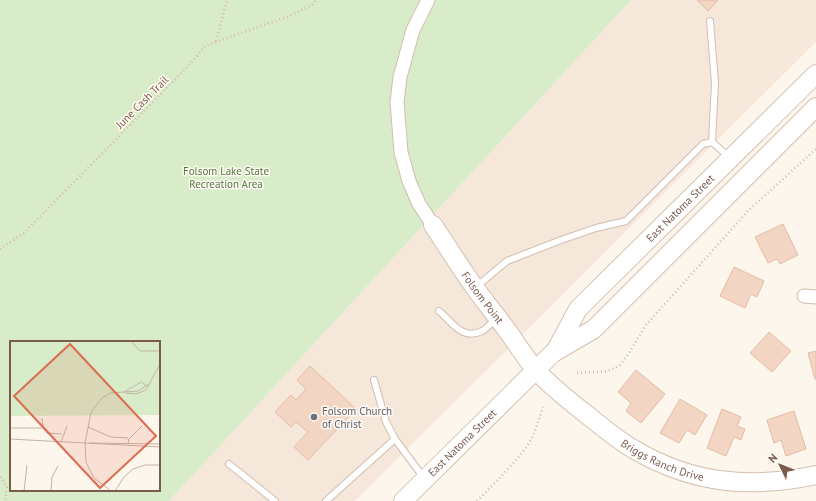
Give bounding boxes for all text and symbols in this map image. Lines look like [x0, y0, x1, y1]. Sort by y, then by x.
street label: June Cash Trail [112, 72, 172, 132]
park label: Folsom Lake State Recreation Area [183, 164, 269, 191]
street label: East Natoma Street [643, 171, 717, 245]
street label: Folsom Point [459, 269, 507, 327]
inset map [10, 341, 160, 491]
place label: Folsom Church of Christ [322, 404, 392, 431]
street label: East Natoma Street [425, 406, 499, 479]
marker: Folsom Church of Christ [309, 412, 319, 422]
street label: Briggs Ranch Drive [618, 436, 706, 484]
north arrow [760, 445, 800, 485]
text: N [765, 451, 780, 466]

